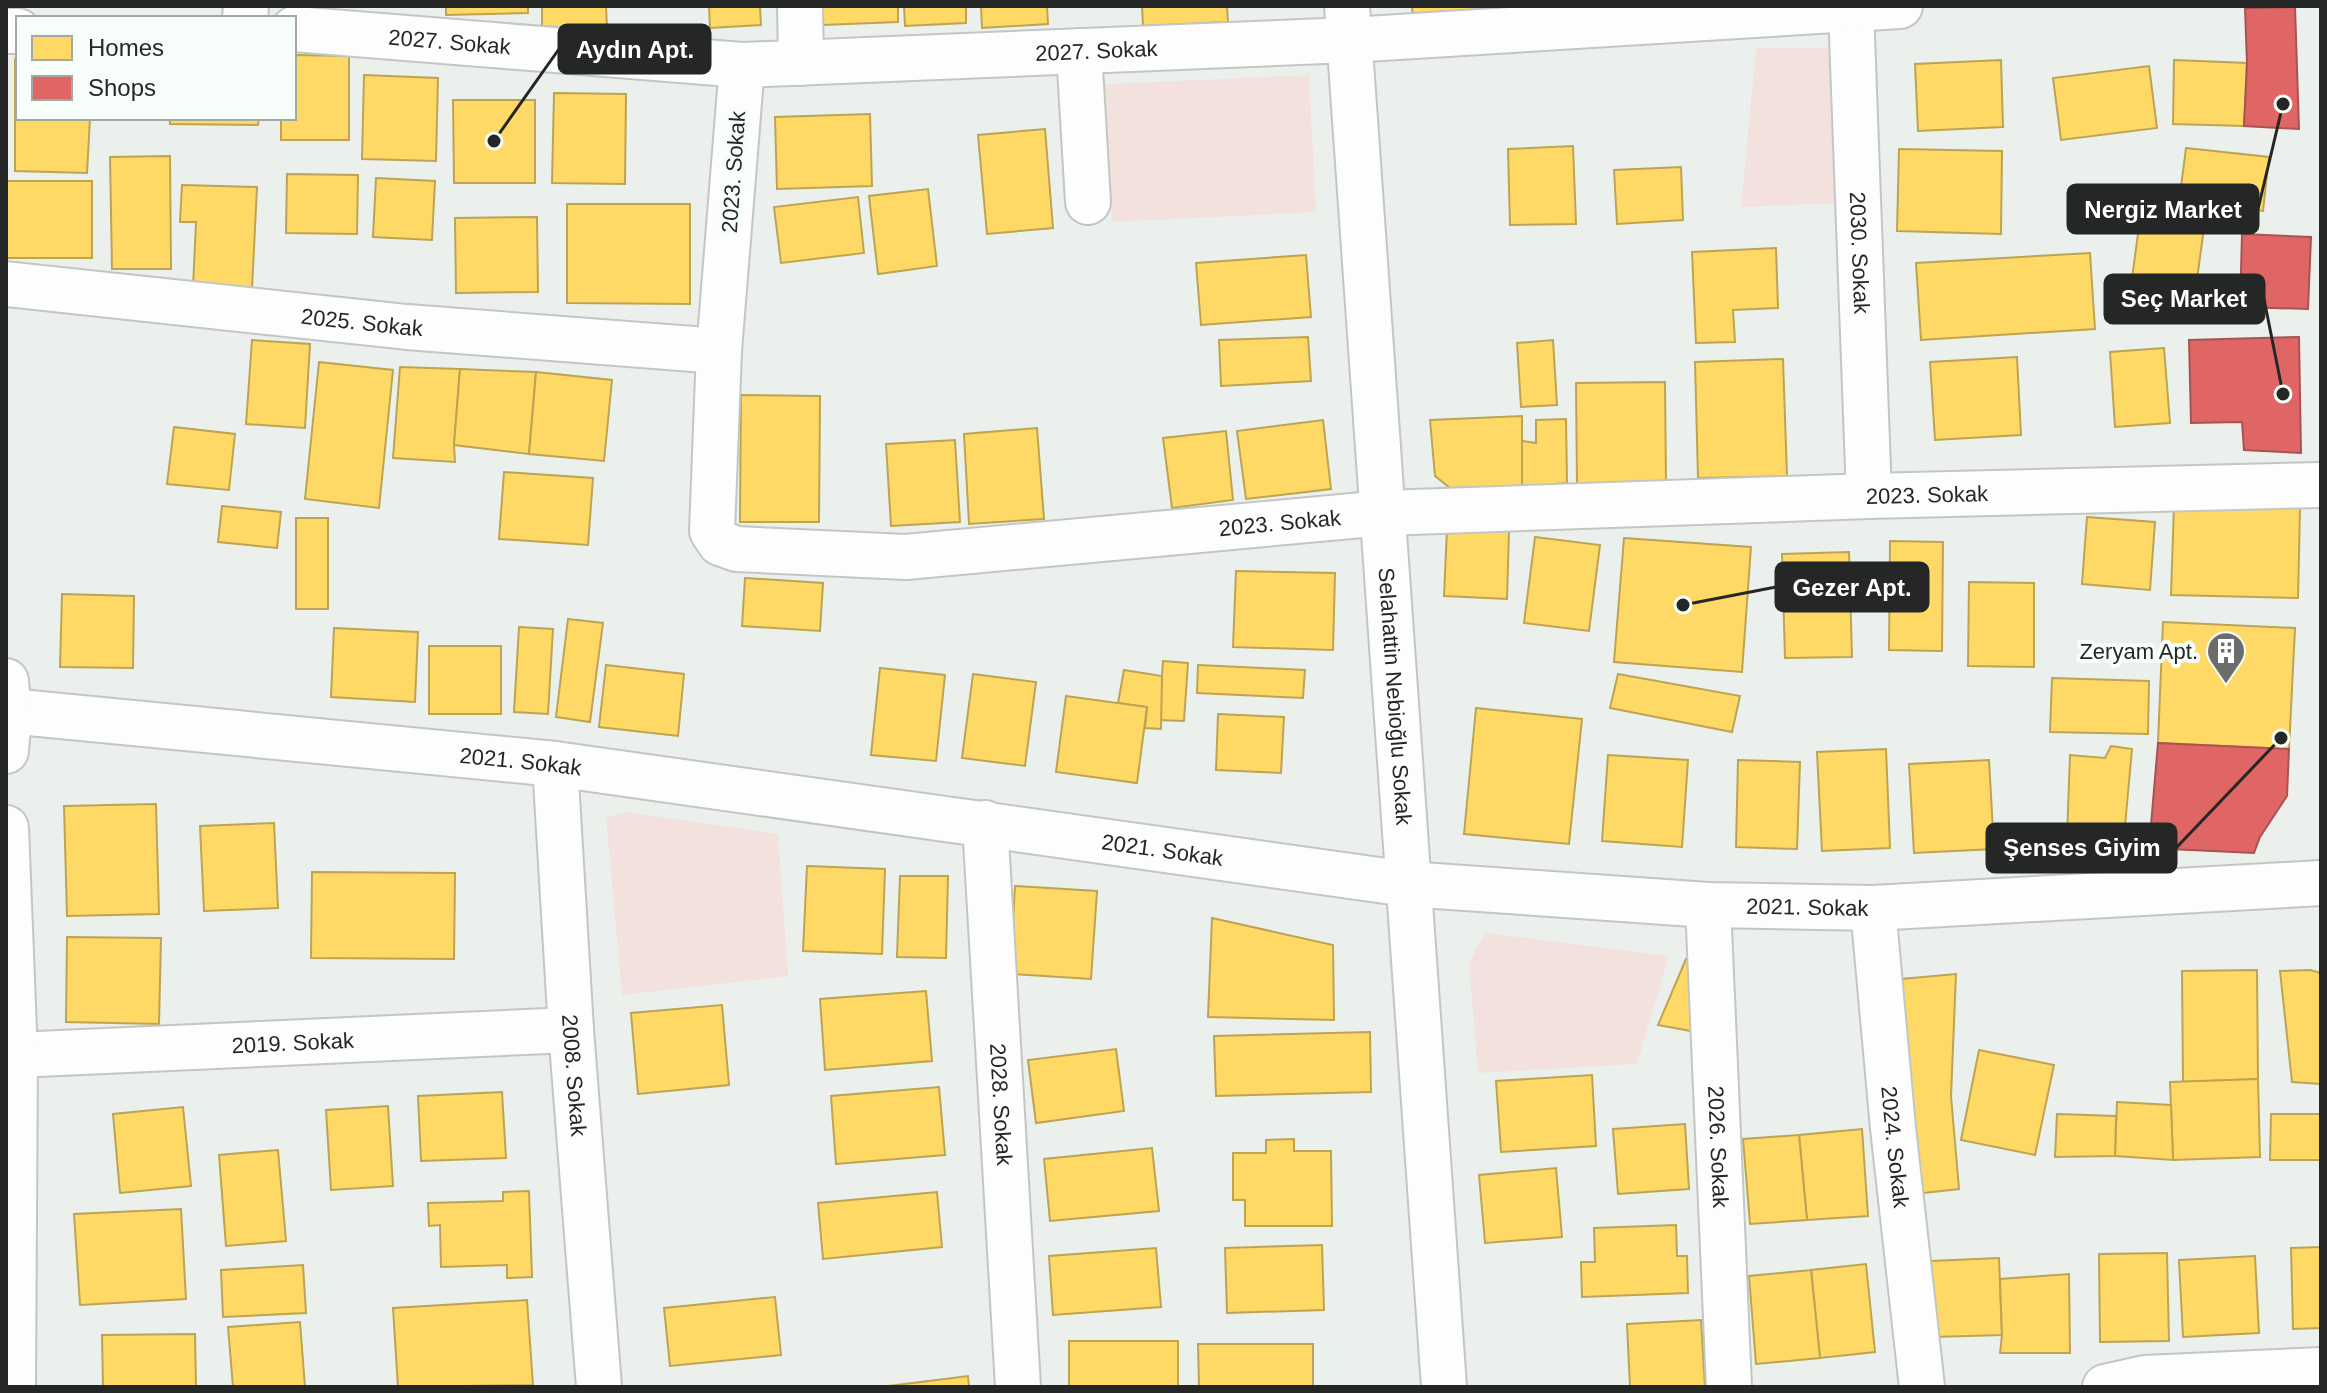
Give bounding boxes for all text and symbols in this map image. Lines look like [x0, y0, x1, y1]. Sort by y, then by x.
legend [16, 16, 296, 120]
street label: 2027. Sokak [387, 25, 512, 59]
callout: Aydın Apt. [559, 25, 710, 73]
text: Homes [88, 34, 164, 61]
text: Aydın Apt. [576, 36, 694, 63]
street label: 2027. Sokak [1035, 36, 1159, 66]
text: Shops [88, 74, 156, 101]
street label: 2023. Sokak [717, 109, 750, 234]
callout: Nergiz Market [2068, 185, 2258, 233]
street label: 2030. Sokak [1845, 191, 1874, 315]
text: Nergiz Market [2084, 196, 2242, 223]
callout: Seç Market [2105, 275, 2264, 323]
text: Seç Market [2121, 285, 2247, 312]
street label: 2025. Sokak [300, 304, 425, 341]
street label: 2023. Sokak [1865, 481, 1989, 509]
street label: 2023. Sokak [1218, 505, 1343, 541]
callout: Gezer Apt. [1776, 563, 1928, 611]
street label: Selahattin Nebioğlu Sokak [1373, 567, 1417, 827]
text: Gezer Apt. [1792, 574, 1912, 601]
building icon: Zeryam Apt. [2205, 630, 2247, 685]
place label: Zeryam Apt. [2079, 639, 2198, 664]
street label: 2021. Sokak [458, 743, 584, 781]
callout: Şenses Giyim [1987, 824, 2176, 872]
street label: 2021. Sokak [1100, 829, 1226, 871]
text: Şenses Giyim [2003, 834, 2161, 861]
street label: 2021. Sokak [1746, 894, 1870, 921]
street label: 2008. Sokak [557, 1014, 591, 1138]
street label: 2019. Sokak [231, 1028, 355, 1058]
street label: 2028. Sokak [985, 1043, 1017, 1167]
street label: 2026. Sokak [1703, 1085, 1733, 1209]
street label: 2024. Sokak [1876, 1085, 1914, 1210]

